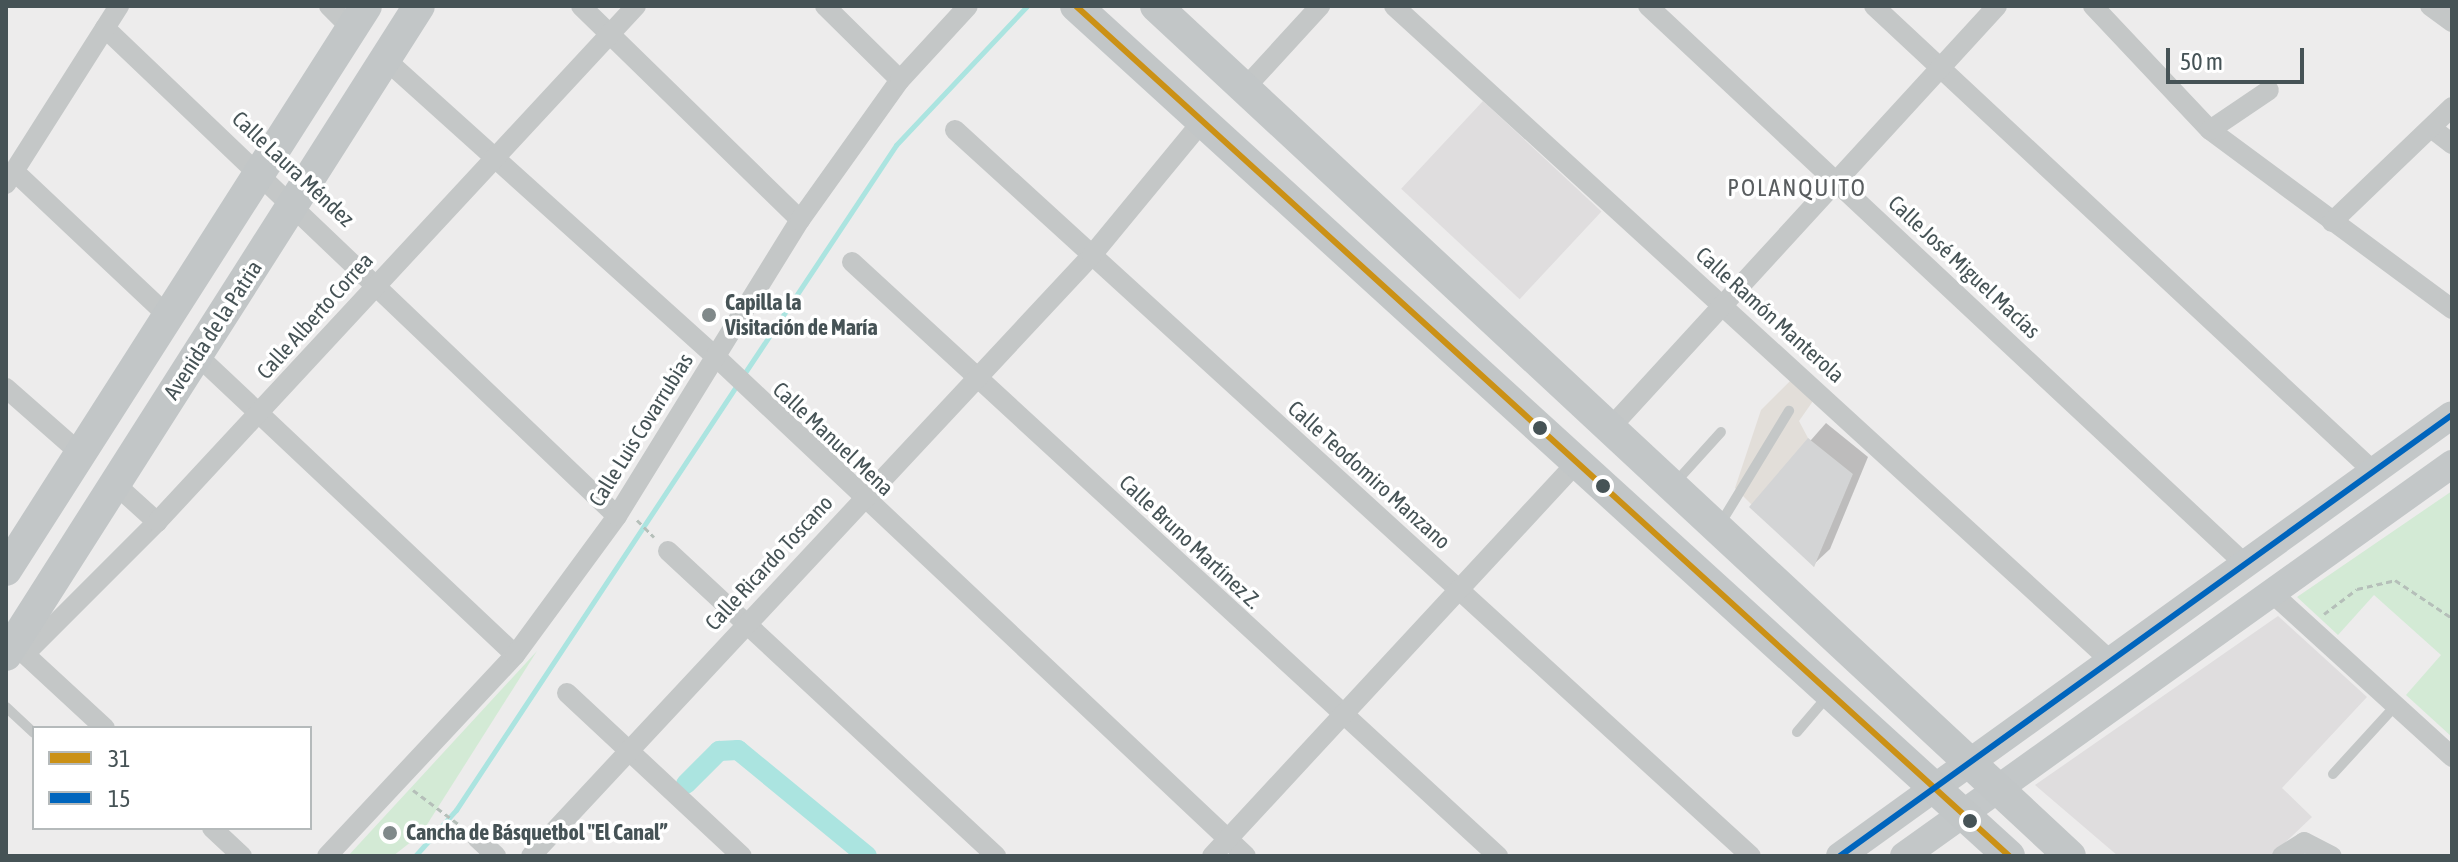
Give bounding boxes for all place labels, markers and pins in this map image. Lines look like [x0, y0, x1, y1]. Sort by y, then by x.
place label: Capilla la Visitación de María [725, 289, 878, 340]
marker: Capilla la Visitación de María [700, 306, 718, 324]
unlabelled marker [1532, 420, 1548, 436]
unlabelled marker [1595, 478, 1611, 494]
unlabelled marker [1962, 813, 1978, 829]
place label: Cancha de Básquetbol "El Canal” [406, 820, 668, 846]
marker: Cancha de Básquetbol "El Canal” [381, 824, 399, 842]

